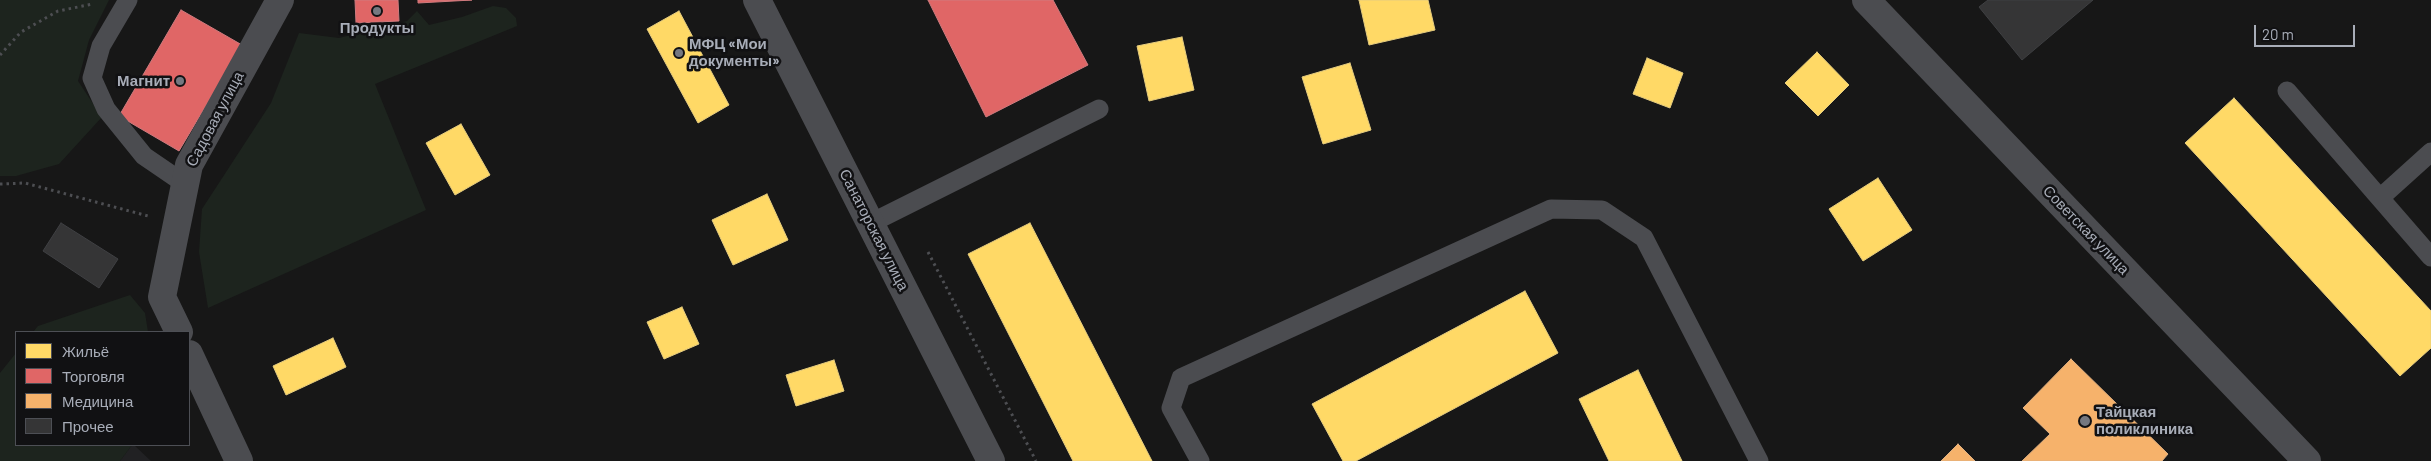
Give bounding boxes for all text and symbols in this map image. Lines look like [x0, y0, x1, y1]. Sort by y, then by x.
marker: Продукты [371, 5, 383, 17]
scale bar [2256, 15, 2357, 47]
place label: Продукты [340, 19, 414, 37]
text: 20 m [2262, 25, 2294, 43]
place label: МФЦ «Мои документы» [689, 35, 780, 70]
marker: МФЦ «Мои документы» [673, 47, 685, 59]
street label: Садовая улица [182, 68, 248, 170]
place label: Магнит [117, 72, 170, 90]
marker: Магнит [174, 75, 186, 87]
street label: Санаторская улица [836, 166, 912, 294]
street label: Советская улица [2039, 182, 2133, 278]
legend [15, 331, 190, 446]
text: Жильё [62, 342, 109, 360]
text: Торговля [62, 367, 125, 385]
text: Медицина [62, 392, 133, 410]
place label: Тайцкая поликлиника [2096, 403, 2193, 438]
marker: Тайцкая поликлиника [2078, 414, 2092, 428]
text: Прочее [62, 417, 114, 435]

